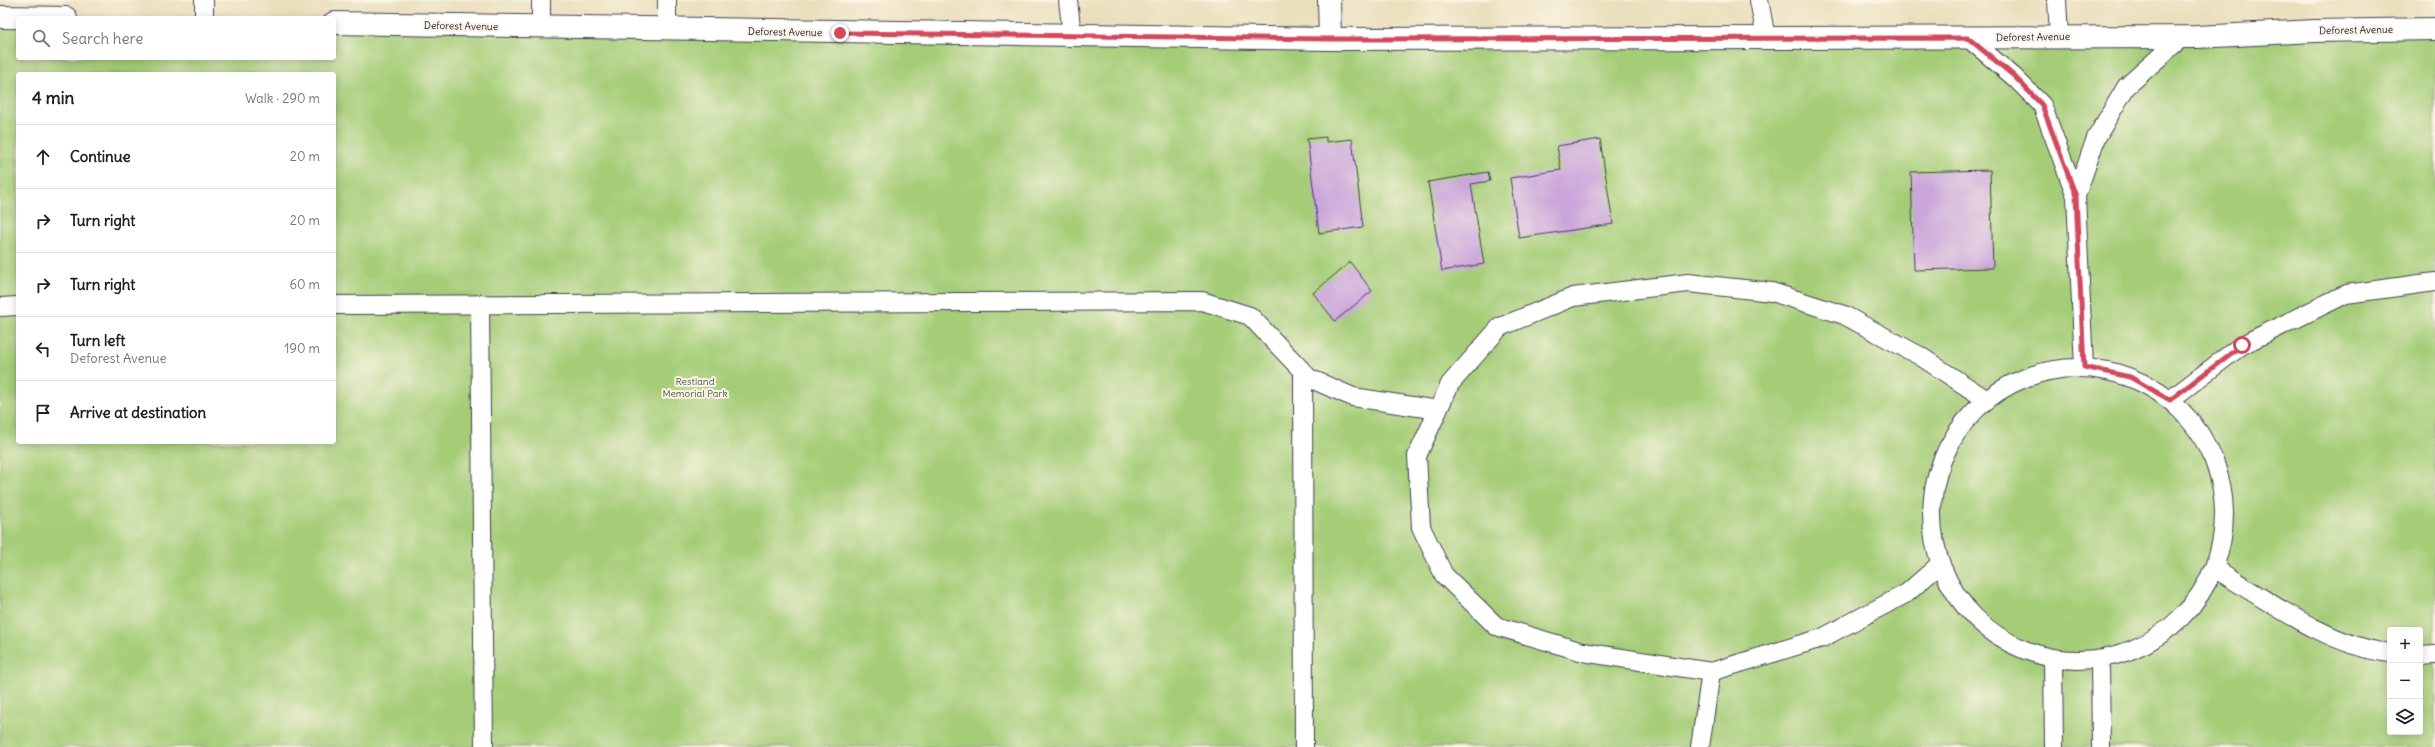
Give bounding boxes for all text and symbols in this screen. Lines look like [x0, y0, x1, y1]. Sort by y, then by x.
search box [16, 16, 336, 60]
street label: Deforest Avenue [424, 19, 498, 33]
street label: Deforest Avenue [2319, 23, 2393, 37]
route end [831, 24, 849, 42]
street label: Deforest Avenue [748, 25, 822, 39]
icon: search [30, 27, 52, 49]
text: Search here [62, 29, 143, 48]
street label: Deforest Avenue [1996, 30, 2070, 44]
text: 4 min [32, 87, 74, 109]
text: Walk · 290 m [245, 90, 320, 107]
icon: ahead [32, 146, 54, 168]
text: Continue [70, 147, 131, 166]
text: 20 m [290, 148, 320, 165]
icon: right [32, 210, 54, 232]
text: Turn right [70, 211, 135, 230]
text: 20 m [290, 212, 320, 229]
icon: right [32, 274, 54, 296]
text: Turn right [70, 275, 135, 294]
text: 60 m [289, 276, 320, 293]
text: Turn left [70, 331, 125, 350]
route start [2233, 336, 2251, 354]
icon: left [32, 338, 54, 360]
text: 190 m [284, 340, 320, 357]
text: Deforest Avenue [70, 350, 167, 367]
park label: Restland Memorial Park [662, 375, 728, 400]
icon: arrive [32, 402, 54, 424]
text: Arrive at destination [70, 403, 206, 422]
map controls [2387, 627, 2423, 735]
button: + [2387, 627, 2423, 663]
button: − [2387, 663, 2423, 699]
button: layers [2387, 699, 2423, 735]

